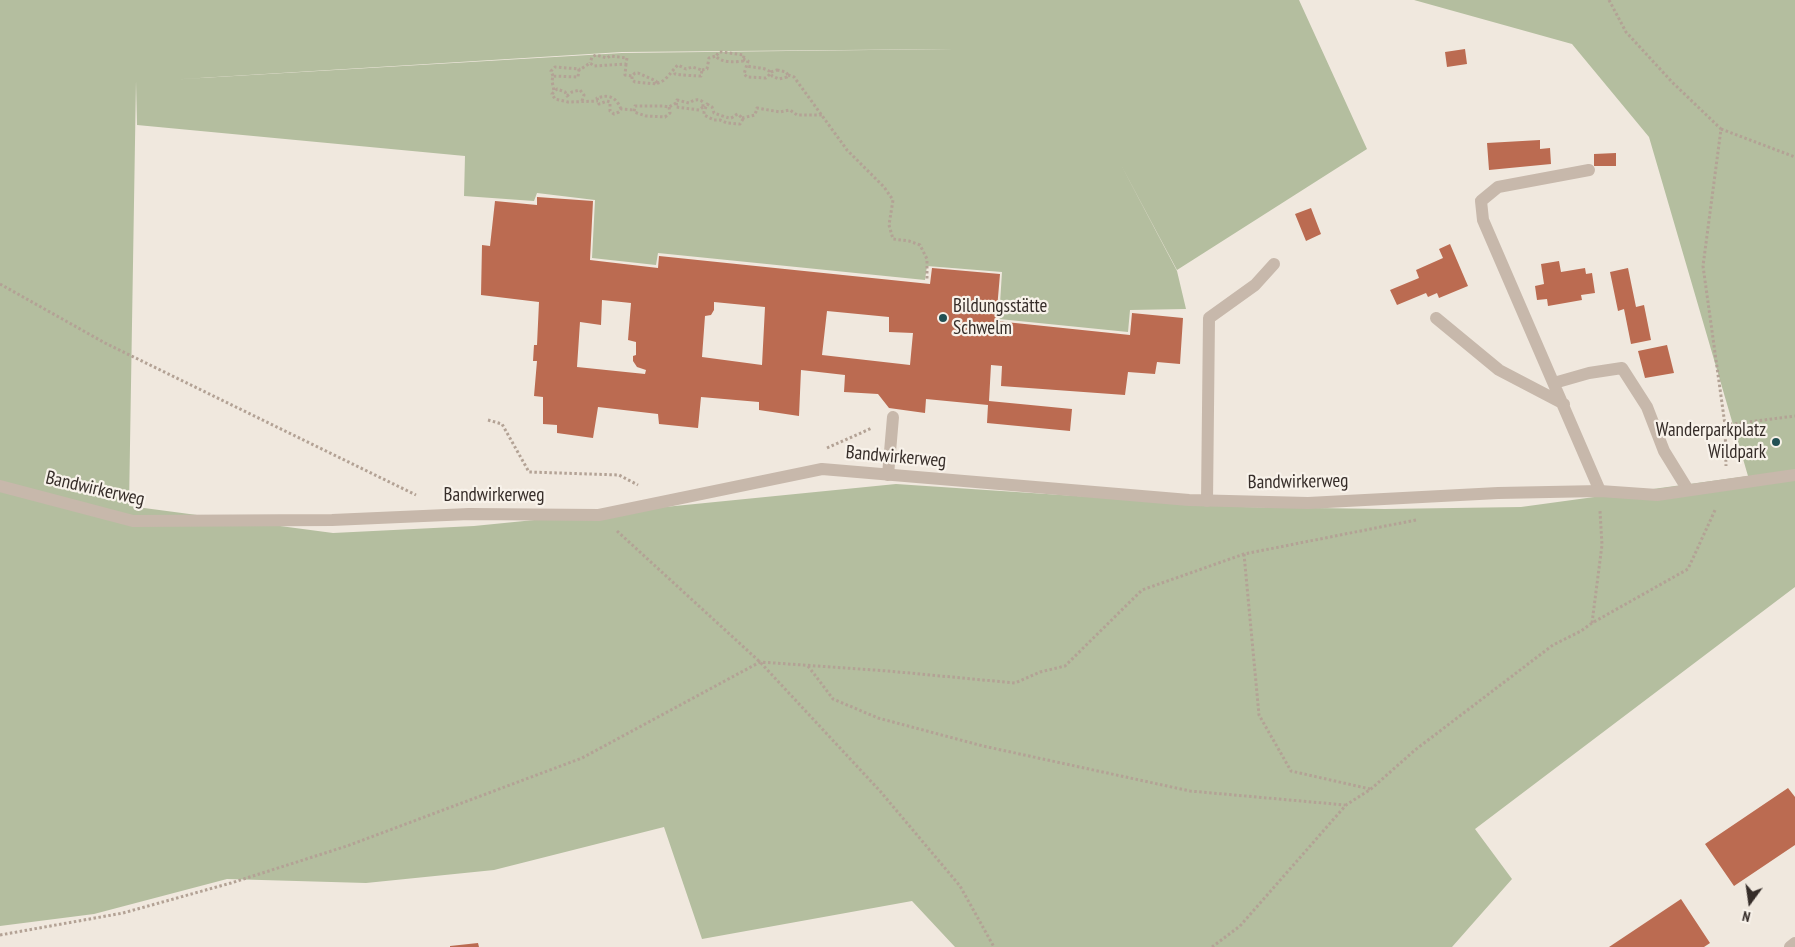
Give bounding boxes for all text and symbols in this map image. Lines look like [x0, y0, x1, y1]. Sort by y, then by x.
place label: Bildungsstätte Schwelm [953, 296, 1047, 340]
marker: Bildungsstätte Schwelm [937, 312, 949, 324]
place label: Wanderparkplatz Wildpark [1656, 420, 1766, 464]
marker: Wanderparkplatz Wildpark [1770, 436, 1782, 448]
street label: Bandwirkerweg [845, 441, 947, 473]
street label: Bandwirkerweg [43, 467, 147, 511]
street label: Bandwirkerweg [1247, 470, 1349, 494]
street label: Bandwirkerweg [444, 485, 544, 507]
north arrow [1725, 877, 1775, 927]
text: N [1741, 907, 1752, 926]

